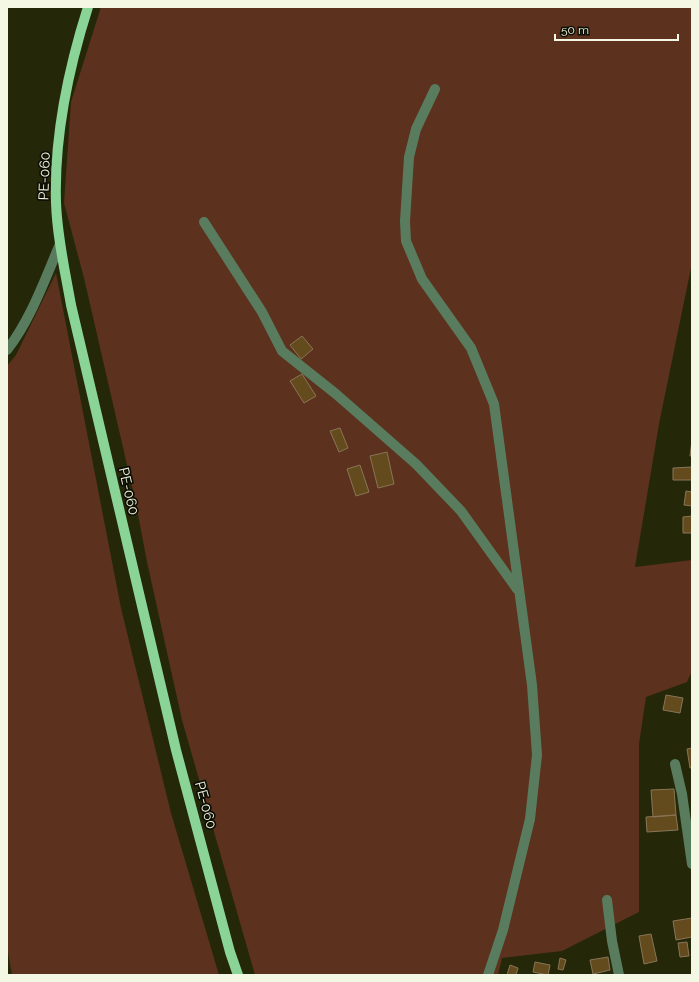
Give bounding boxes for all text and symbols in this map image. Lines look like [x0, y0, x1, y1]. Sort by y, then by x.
scale bar [555, 16, 678, 42]
text: 50 m [561, 23, 589, 37]
street label: PE-060 [35, 151, 53, 201]
street label: PE-060 [116, 465, 142, 517]
street label: PE-060 [192, 779, 220, 831]

